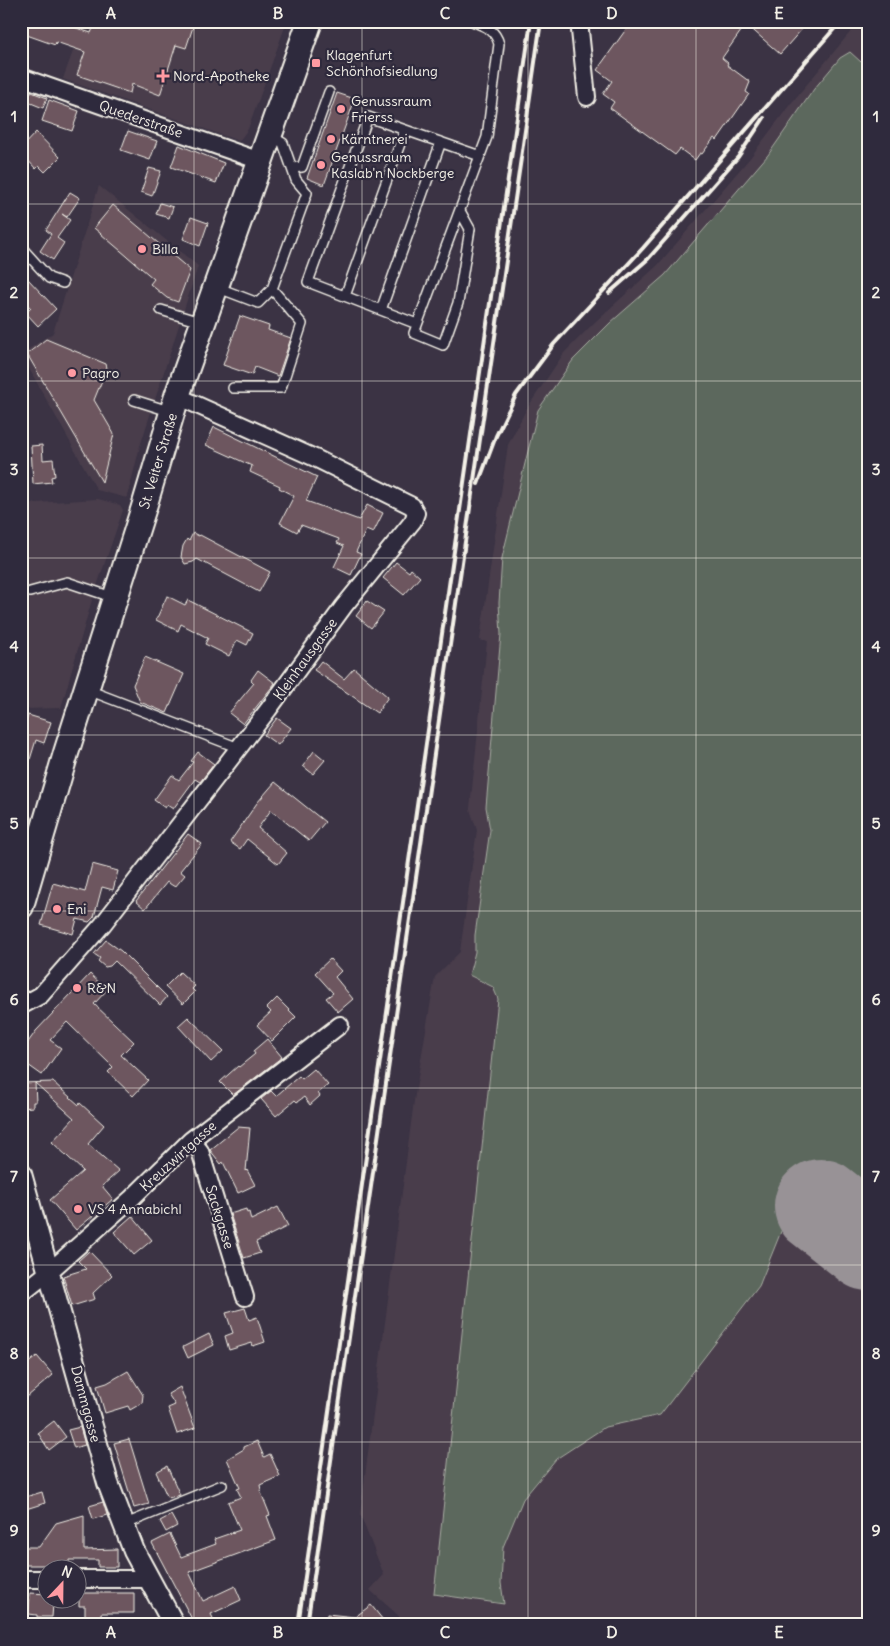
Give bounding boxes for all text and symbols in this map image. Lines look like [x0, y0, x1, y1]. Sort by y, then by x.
text: A [106, 3, 116, 23]
text: B [273, 3, 284, 23]
text: C [440, 3, 451, 23]
text: D [606, 3, 618, 23]
text: E [774, 3, 784, 23]
place label: Klagenfurt Schönhofsiedlung [326, 46, 438, 80]
marker: Klagenfurt Schönhofsiedlung [310, 57, 322, 69]
place label: Nord-Apotheke [173, 67, 270, 85]
marker: Nord-Apotheke [157, 70, 169, 82]
place label: Genussraum Frierss [351, 92, 432, 126]
street label: Quederstraße [97, 96, 185, 142]
marker: Genussraum Frierss [335, 103, 347, 115]
text: 1 [11, 106, 17, 126]
text: 1 [873, 106, 879, 126]
place label: Kärntnerei [341, 130, 408, 148]
marker: Kärntnerei [325, 133, 337, 145]
place label: Genussraum Kaslab'n Nockberge [331, 148, 454, 182]
marker: Genussraum Kaslab'n Nockberge [315, 159, 327, 171]
place label: Billa [152, 240, 179, 258]
marker: Billa [136, 243, 148, 255]
text: 2 [10, 282, 19, 302]
text: 2 [872, 282, 881, 302]
place label: Pagro [82, 364, 119, 382]
marker: Pagro [66, 367, 78, 379]
street label: St. Veiter Straße [135, 411, 181, 511]
text: 3 [9, 459, 19, 479]
text: 3 [871, 459, 881, 479]
street label: Kleinhausgasse [269, 614, 341, 704]
text: 4 [9, 636, 19, 656]
text: 4 [871, 636, 881, 656]
text: 5 [9, 813, 19, 833]
text: 5 [871, 813, 881, 833]
place label: Eni [67, 900, 86, 918]
marker: Eni [51, 903, 63, 915]
place label: R&N [87, 979, 116, 997]
marker: R&N [71, 982, 83, 994]
text: 6 [9, 989, 19, 1009]
text: 6 [871, 989, 881, 1009]
street label: Kreuzwirtgasse [136, 1117, 220, 1195]
text: 7 [10, 1166, 18, 1186]
text: 7 [872, 1166, 880, 1186]
street label: Sackgasse [202, 1183, 238, 1251]
place label: VS 4 Annabichl [88, 1200, 182, 1218]
marker: VS 4 Annabichl [72, 1203, 84, 1215]
text: 8 [9, 1343, 19, 1363]
text: 8 [871, 1343, 881, 1363]
street label: Dammgasse [67, 1364, 105, 1444]
text: 9 [9, 1520, 19, 1540]
text: 9 [871, 1520, 881, 1540]
north arrow [38, 1558, 88, 1608]
text: N [59, 1562, 75, 1582]
text: A [106, 1622, 116, 1642]
text: B [273, 1622, 284, 1642]
text: C [440, 1622, 451, 1642]
text: D [606, 1622, 618, 1642]
text: E [774, 1622, 784, 1642]

